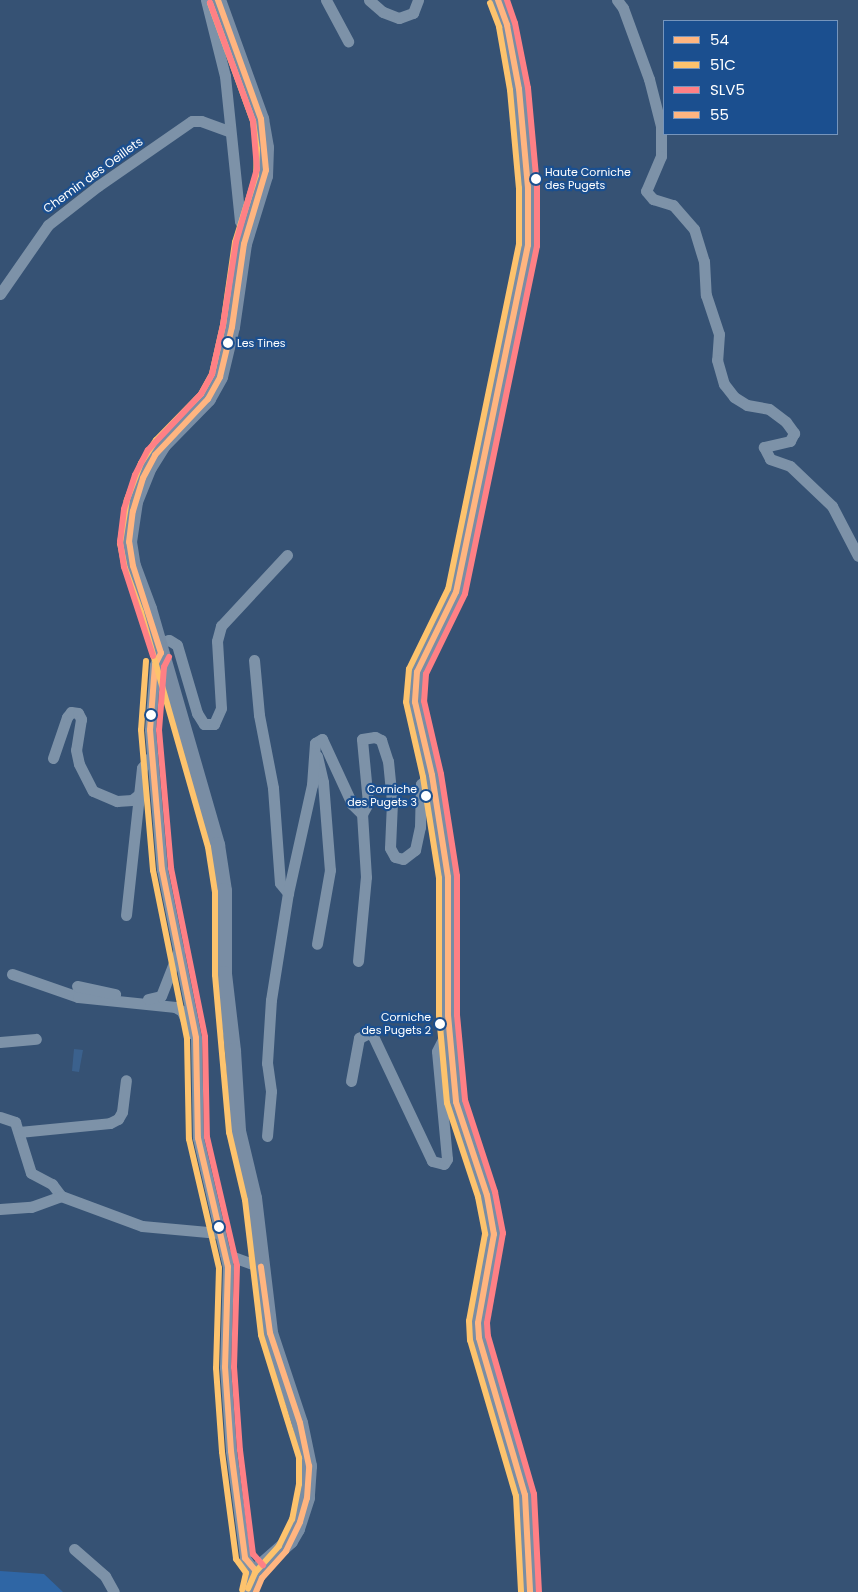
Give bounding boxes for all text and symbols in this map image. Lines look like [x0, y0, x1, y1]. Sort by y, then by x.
legend [663, 20, 838, 135]
text: 54 [710, 29, 729, 50]
text: 51C [710, 54, 736, 75]
text: SLV5 [710, 79, 745, 100]
text: 55 [710, 104, 729, 125]
street label: Chemin des Oeillets [40, 134, 146, 216]
place label: Haute Corniche des Pugets [545, 166, 631, 192]
marker: Haute Corniche des Pugets [531, 174, 541, 184]
place label: Les Tines [237, 336, 286, 350]
marker: Les Tines [223, 338, 233, 348]
unlabelled marker [146, 710, 156, 720]
place label: Corniche des Pugets 3 [347, 783, 417, 809]
marker: Corniche des Pugets 3 [421, 791, 431, 801]
place label: Corniche des Pugets 2 [361, 1011, 431, 1037]
marker: Corniche des Pugets 2 [435, 1019, 445, 1029]
unlabelled marker [214, 1222, 224, 1232]

